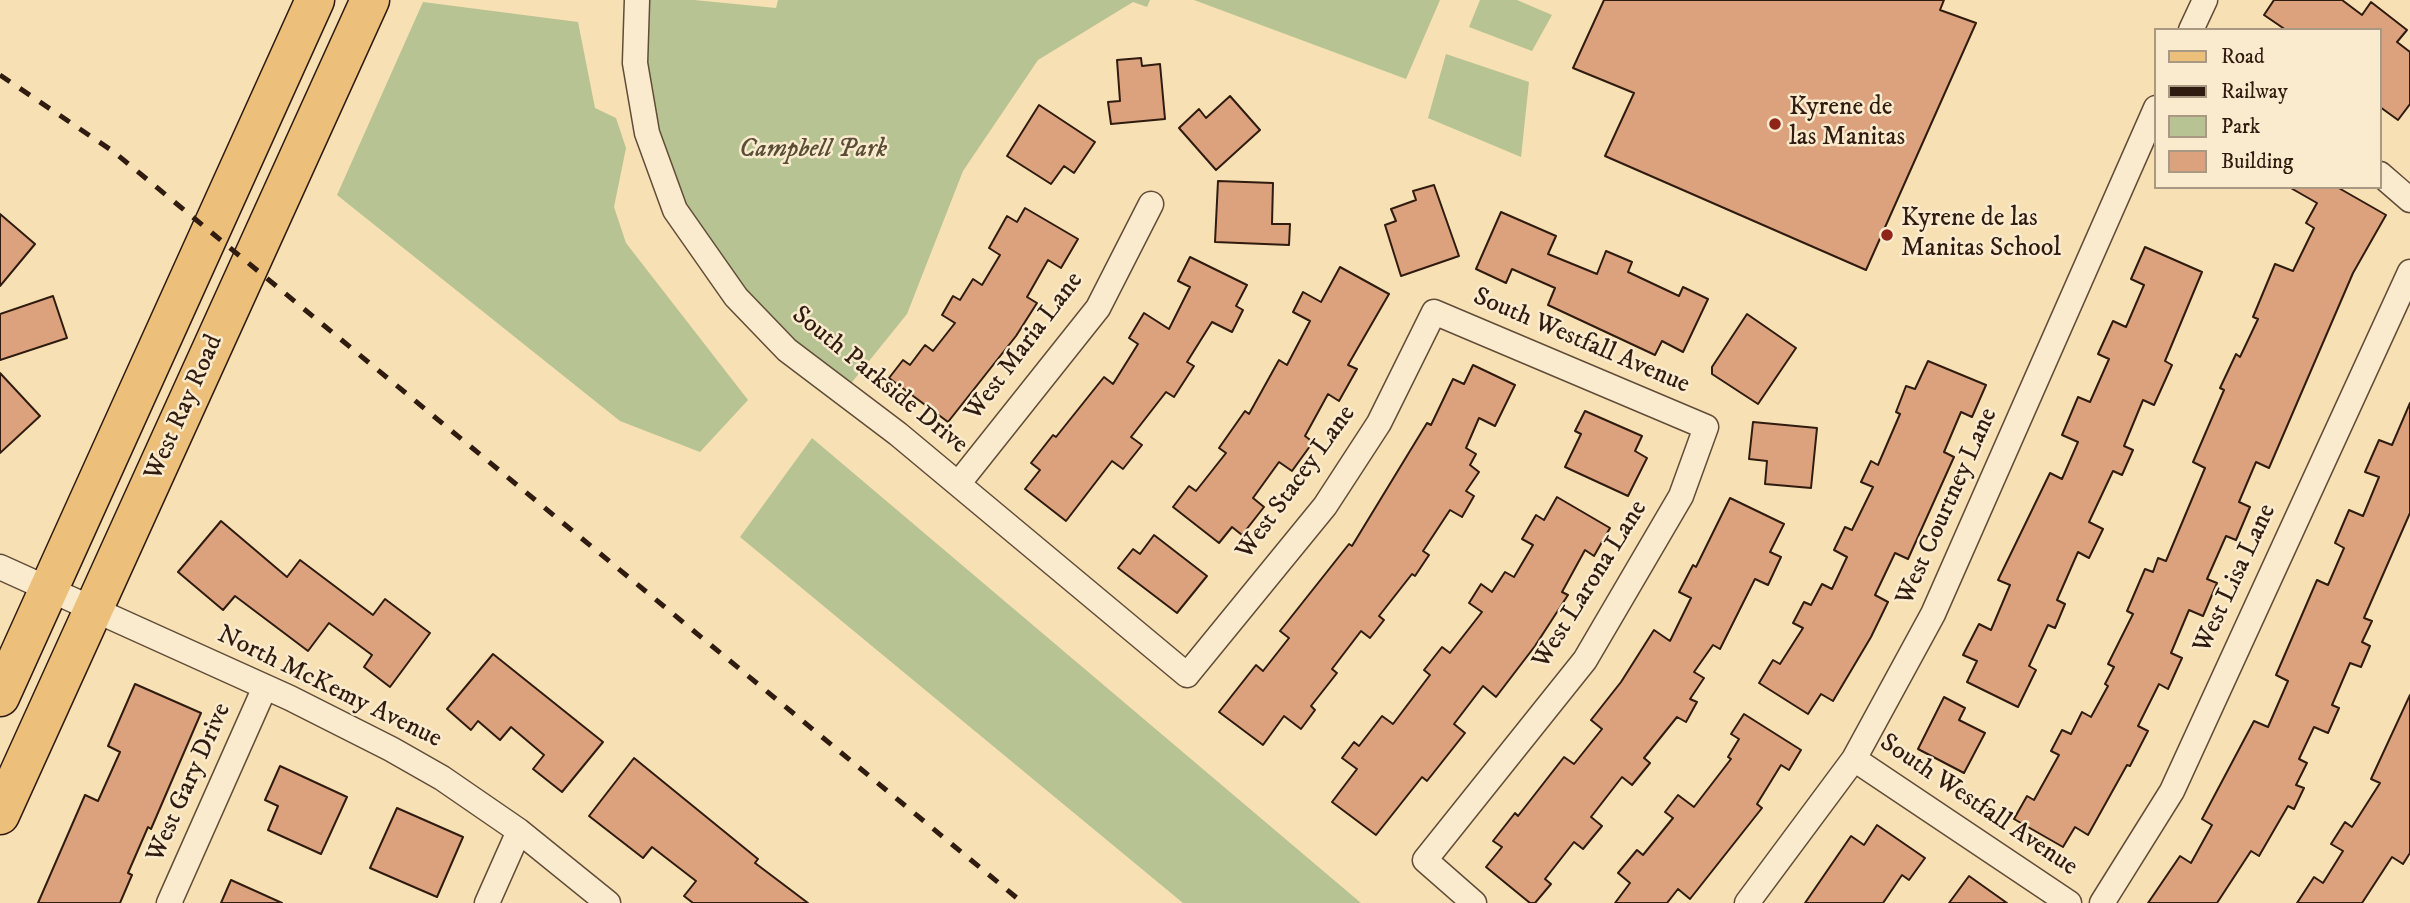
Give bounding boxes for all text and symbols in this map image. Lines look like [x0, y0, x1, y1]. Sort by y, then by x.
legend [2154, 28, 2382, 189]
text: Road [2221, 44, 2265, 70]
text: Railway [2221, 79, 2288, 105]
place label: Kyrene de las Manitas [1789, 93, 1905, 154]
text: Park [2221, 114, 2260, 140]
marker: Kyrene de las Manitas [1767, 116, 1783, 132]
park label: Campbell Park [739, 135, 887, 167]
text: Building [2221, 149, 2293, 175]
place label: Kyrene de las Manitas School [1901, 204, 2061, 266]
marker: Kyrene de las Manitas School [1879, 227, 1895, 243]
street label: West Maria Lane [959, 267, 1091, 427]
street label: South Westfall Avenue [1468, 282, 1694, 402]
street label: South Parkside Drive [785, 300, 973, 462]
street label: West Ray Road [139, 330, 231, 486]
street label: West Stacey Lane [1231, 400, 1363, 566]
street label: West Courtney Lane [1891, 404, 2005, 610]
street label: West Larona Lane [1527, 495, 1655, 675]
street label: West Lisa Lane [2188, 500, 2284, 658]
street label: North McKemy Avenue [212, 620, 446, 756]
street label: West Gary Drive [141, 699, 239, 867]
street label: South Westfall Avenue [1873, 728, 2083, 884]

